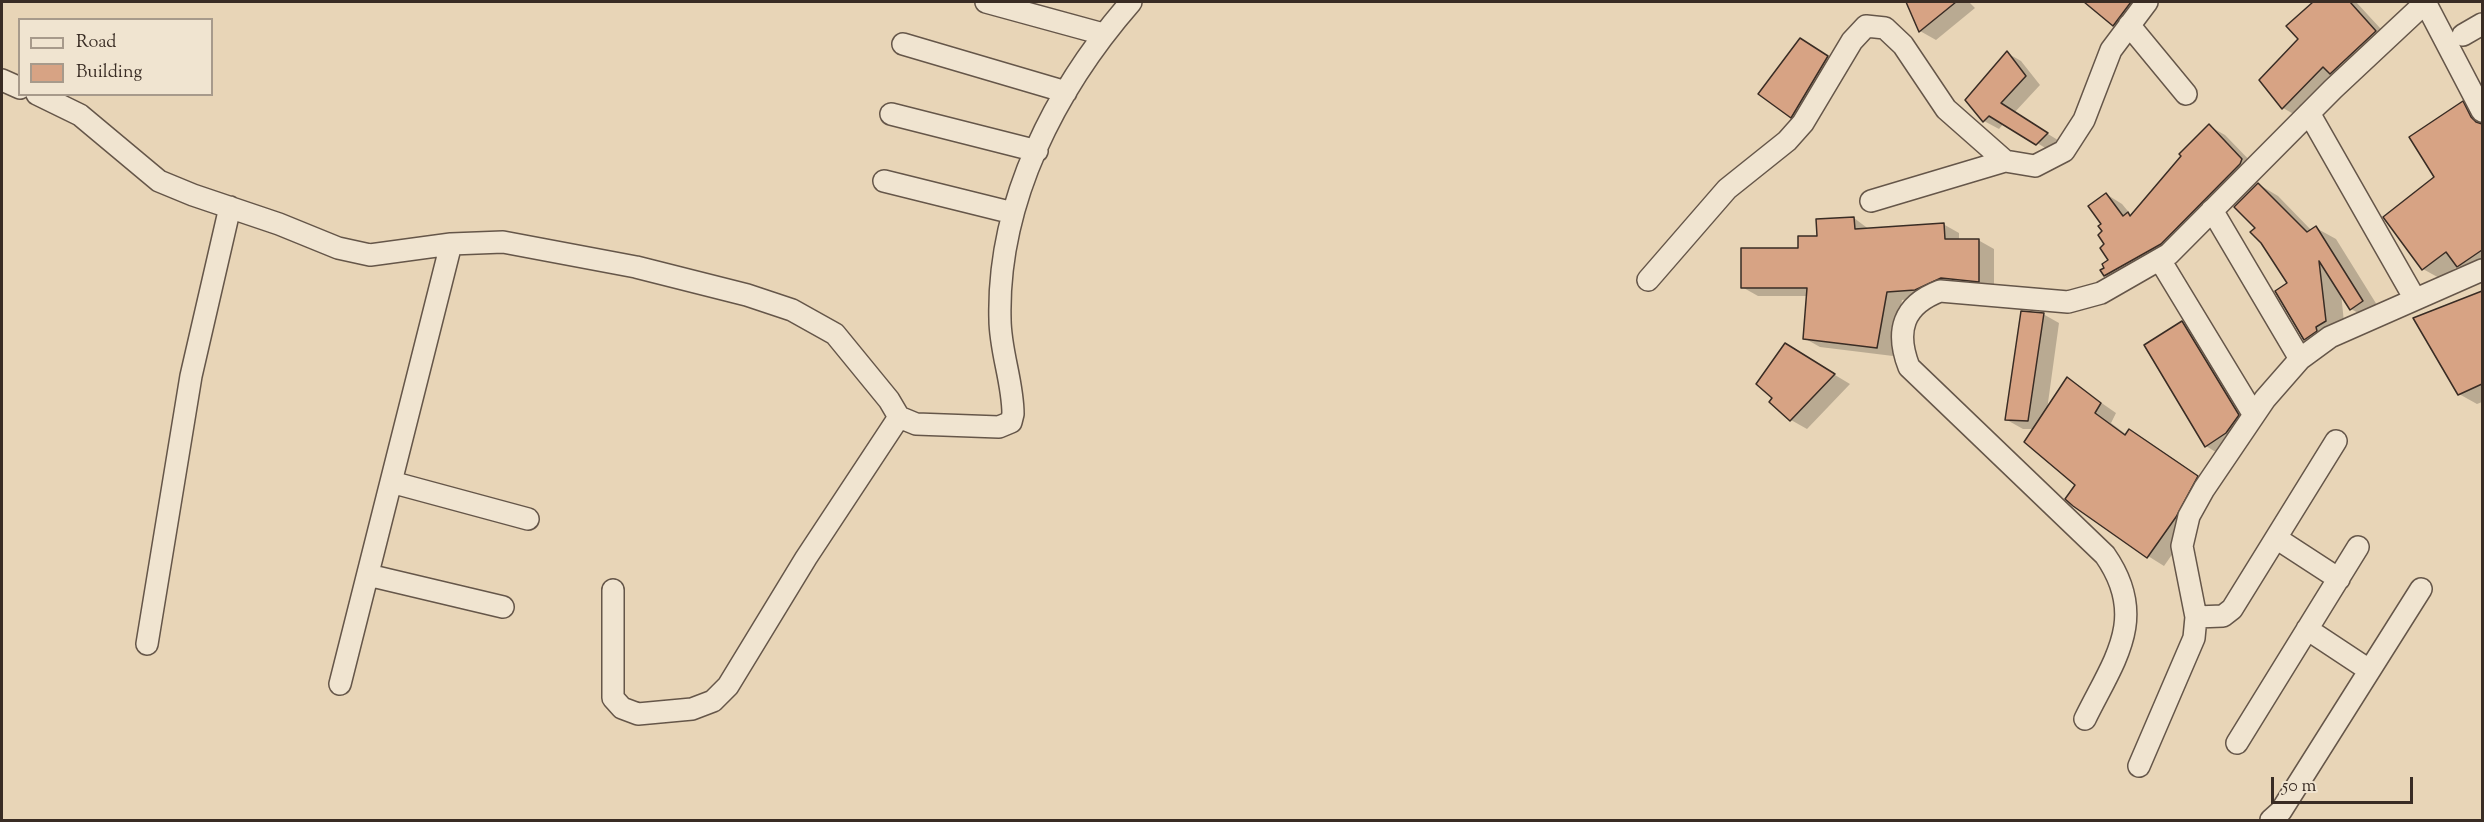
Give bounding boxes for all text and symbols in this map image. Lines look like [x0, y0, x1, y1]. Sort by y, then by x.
legend [18, 18, 213, 96]
text: Road [76, 30, 116, 56]
text: Building [76, 60, 142, 86]
scale bar [2274, 765, 2416, 803]
text: 50 m [2282, 774, 2316, 800]

